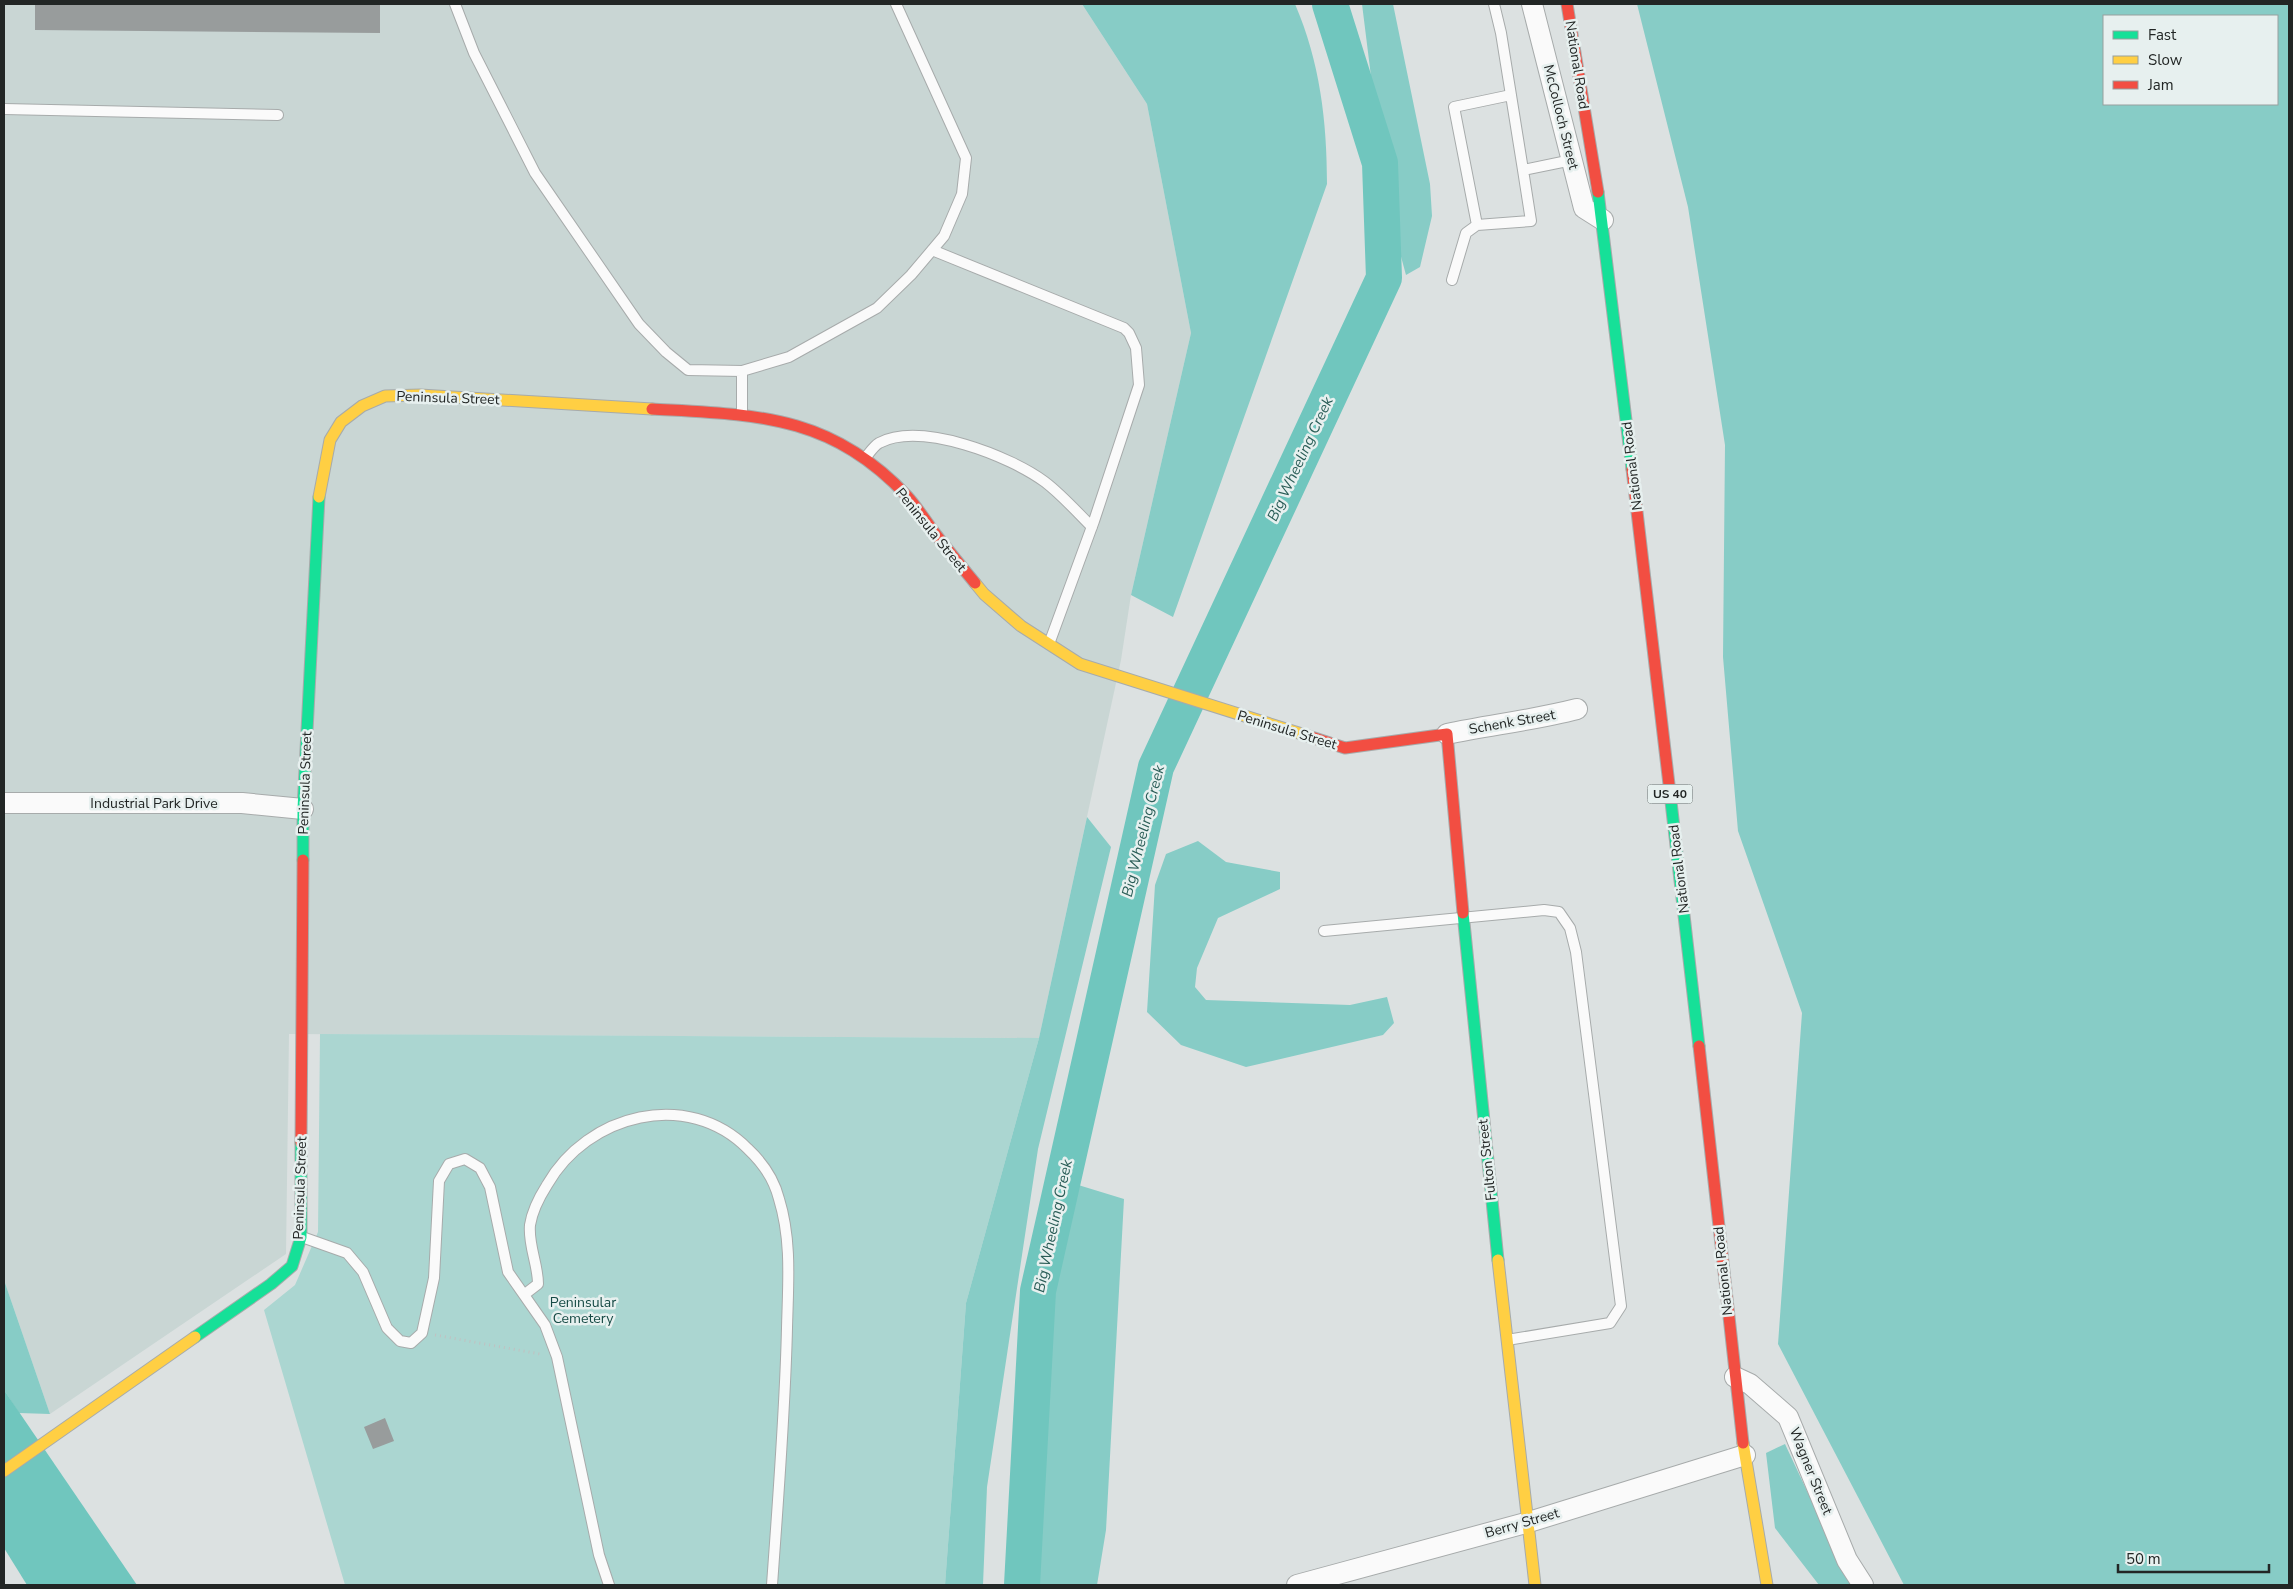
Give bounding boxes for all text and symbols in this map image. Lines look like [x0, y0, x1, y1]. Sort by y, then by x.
legend [2103, 15, 2278, 105]
street label: National Road [1561, 19, 1593, 111]
text: Fast [2148, 25, 2177, 45]
text: Slow [2148, 50, 2183, 70]
street label: McColloch Street [1539, 63, 1583, 171]
text: Jam [2147, 75, 2174, 95]
street label: Peninsula Street [396, 387, 500, 409]
water label: Big Wheeling Creek [1262, 393, 1338, 524]
street label: National Road [1617, 420, 1647, 512]
street label: Peninsula Street [891, 484, 971, 576]
street label: Schenk Street [1467, 705, 1557, 739]
street label: Peninsula Street [1235, 706, 1339, 754]
street label: Peninsula Street [294, 731, 316, 835]
water label: Big Wheeling Creek [1117, 763, 1169, 899]
road number: US 40 [1648, 784, 1692, 804]
street label: Industrial Park Drive [90, 794, 218, 813]
street label: National Road [1664, 823, 1694, 915]
street label: Fulton Street [1473, 1118, 1501, 1202]
street label: Peninsula Street [289, 1136, 311, 1240]
water label: Big Wheeling Creek [1029, 1157, 1077, 1294]
street label: National Road [1709, 1226, 1737, 1316]
park label: Peninsular Cemetery [550, 1293, 616, 1328]
street label: Wagner Street [1785, 1425, 1837, 1518]
street label: Berry Street [1483, 1503, 1561, 1543]
scale bar [2118, 1542, 2269, 1574]
text: 50 m [2126, 1549, 2161, 1569]

